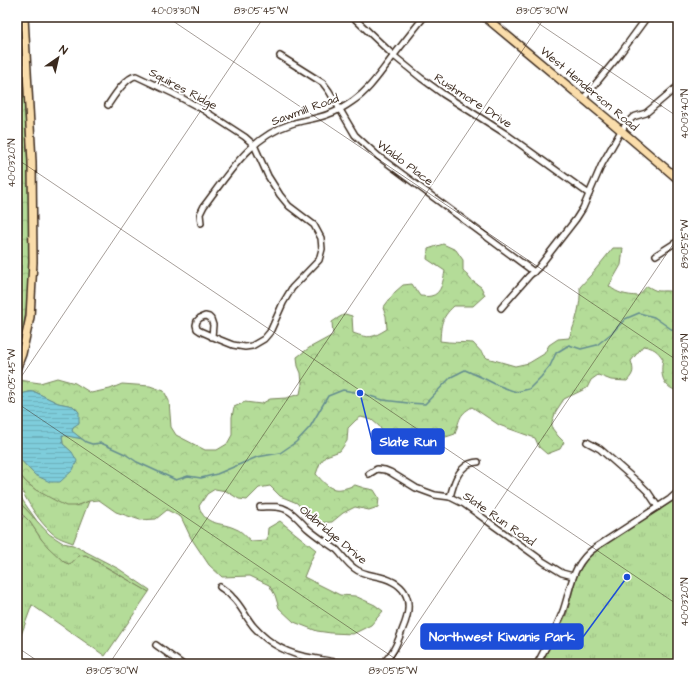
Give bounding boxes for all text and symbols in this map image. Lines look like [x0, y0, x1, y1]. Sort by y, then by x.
text: 40°03'30"N [151, 4, 199, 18]
text: 83°05'45"W [234, 4, 289, 18]
text: 83°05'30"W [516, 4, 569, 18]
north arrow [38, 38, 78, 78]
text: N [56, 42, 70, 58]
street label: West Henderson Road [536, 43, 642, 135]
street label: Squires Ridge [145, 64, 221, 115]
street label: Rushmore Drive [431, 69, 516, 133]
text: 40°03'40"N [678, 89, 692, 139]
street label: Sawmill Road [269, 90, 341, 130]
street label: Waldo Place [373, 136, 437, 190]
text: 40°03'20"N [5, 139, 19, 188]
text: 83°05'15"W [678, 219, 692, 268]
text: 40°03'30"N [678, 334, 692, 382]
text: 83°05'45"W [5, 348, 19, 403]
callout: Slate Run [372, 429, 444, 454]
text: Slate Run [379, 433, 437, 451]
street label: Slate Run Road [459, 488, 539, 550]
street label: Oldbridge Drive [295, 502, 371, 570]
text: 40°03'20"N [678, 578, 692, 627]
callout: Northwest Kiwanis Park [421, 624, 583, 649]
text: Northwest Kiwanis Park [429, 628, 576, 646]
text: 83°05'30"W [86, 664, 139, 678]
text: 83°05'15"W [369, 664, 418, 678]

